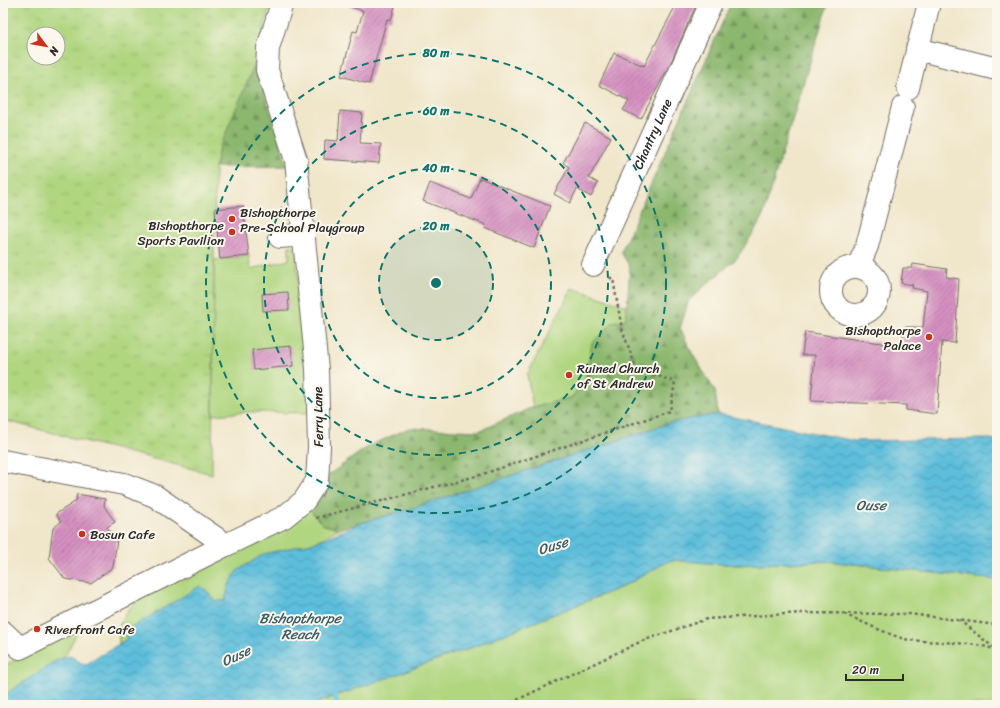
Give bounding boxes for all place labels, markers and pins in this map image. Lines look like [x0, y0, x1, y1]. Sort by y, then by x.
place label: Bishopthorpe Pre-School Playgroup [240, 201, 365, 239]
place label: Bishopthorpe Sports Pavilion [137, 214, 224, 252]
marker: Bishopthorpe Pre-School Playgroup [227, 214, 237, 224]
marker: Bishopthorpe Sports Pavilion [227, 227, 237, 237]
centre of rings [429, 276, 443, 290]
place label: Bishopthorpe Palace [845, 319, 921, 357]
marker: Bishopthorpe Palace [924, 332, 934, 342]
place label: Ruined Church of St Andrew [577, 357, 660, 395]
marker: Ruined Church of St Andrew [564, 370, 574, 380]
place label: Bosun Cafe [90, 523, 155, 546]
marker: Bosun Cafe [77, 529, 87, 539]
place label: Riverfront Cafe [45, 618, 135, 641]
marker: Riverfront Cafe [32, 624, 42, 634]

